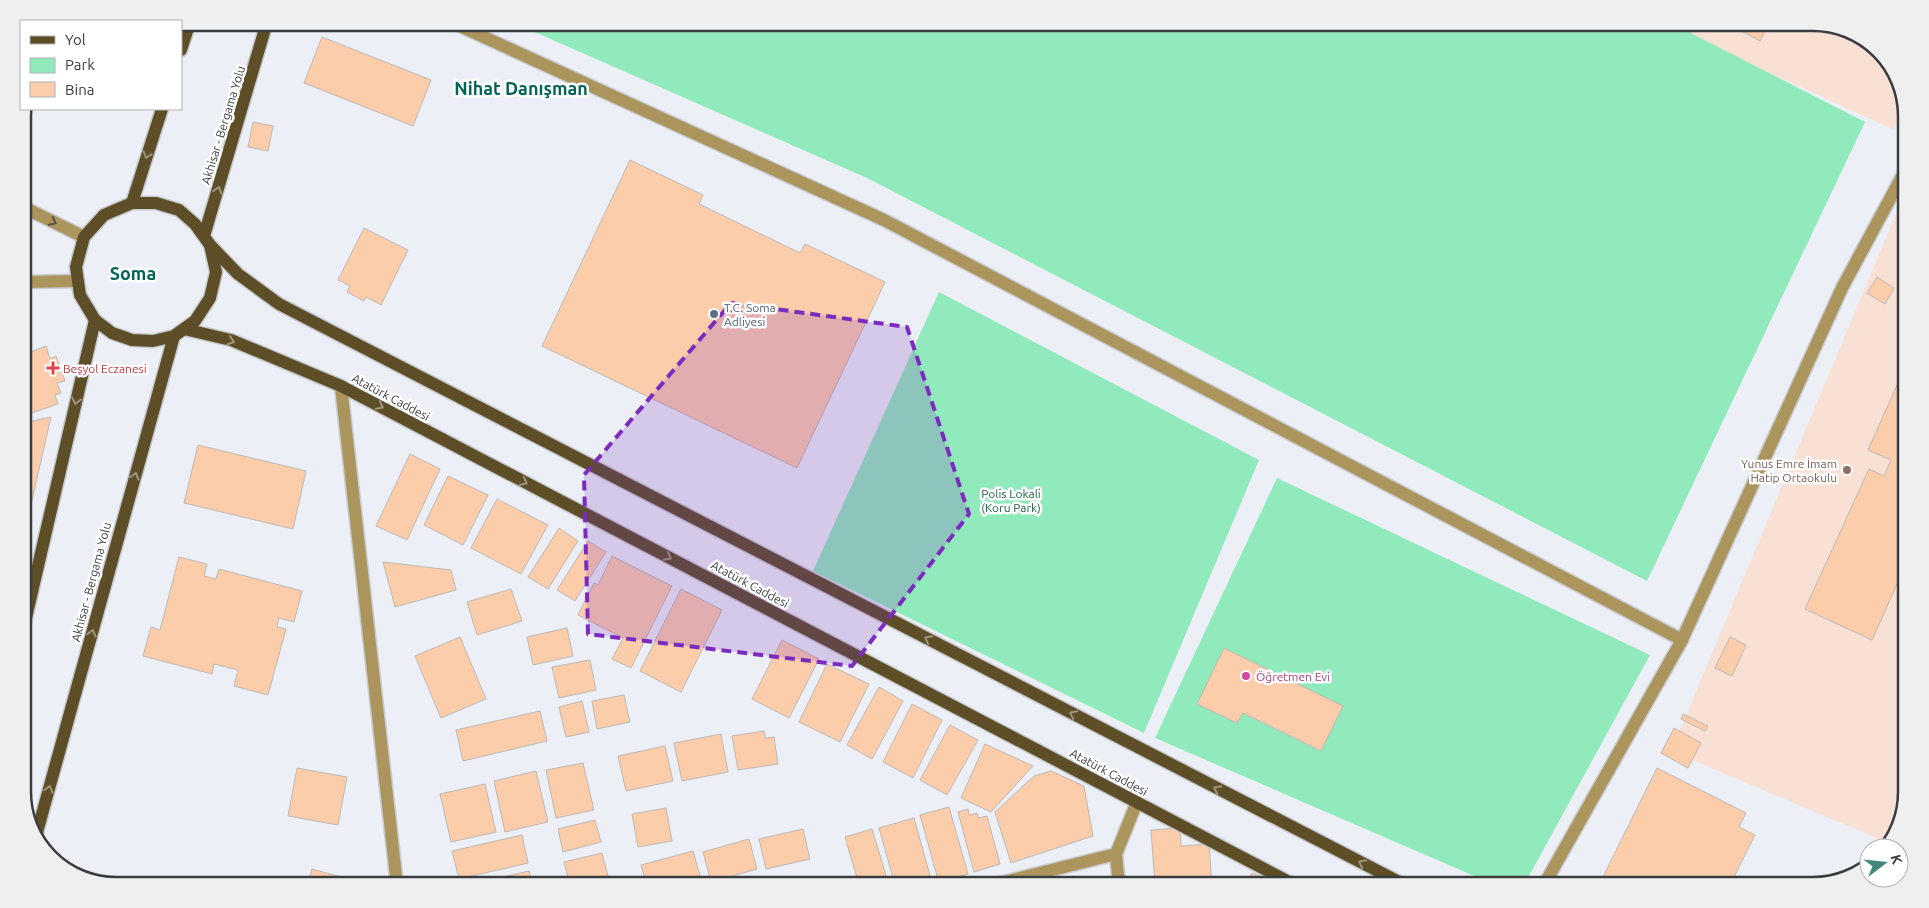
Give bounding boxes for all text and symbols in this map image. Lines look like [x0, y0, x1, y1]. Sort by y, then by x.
legend [20, 20, 182, 110]
text: Yol [65, 31, 86, 48]
text: Park [65, 56, 95, 73]
street label: Akhisar - Bergama Yolu [199, 64, 247, 186]
district label: Nihat Danışman [454, 78, 588, 99]
text: Bina [65, 81, 94, 98]
one-way arrow [143, 150, 153, 159]
one-way arrow [212, 186, 222, 194]
one-way arrow [48, 216, 57, 226]
district label: Soma [110, 263, 156, 283]
place label: T.C. Soma Adliyesi [724, 301, 776, 328]
marker: T.C. Soma Adliyesi [708, 308, 720, 320]
one-way arrow [226, 335, 235, 345]
marker: Beşyol Eczanesi [47, 362, 59, 374]
place label: Beşyol Eczanesi [63, 362, 147, 375]
street label: Atatürk Caddesi [350, 371, 432, 423]
one-way arrow [71, 397, 82, 406]
one-way arrow [374, 400, 383, 410]
place label: Yunus Emre İmam Hatip Ortaokulu [1741, 457, 1837, 484]
marker: Yunus Emre İmam Hatip Ortaokulu [1841, 464, 1853, 476]
one-way arrow [129, 471, 140, 480]
one-way arrow [519, 475, 528, 485]
park label: Polis Lokali (Koru Park) [981, 487, 1041, 515]
street label: Akhisar - Bergama Yolu [69, 521, 113, 643]
one-way arrow [663, 551, 672, 561]
street label: Atatürk Caddesi [709, 558, 791, 610]
one-way arrow [86, 629, 96, 637]
one-way arrow [925, 635, 934, 645]
marker: Öğretmen Evi [1240, 670, 1252, 682]
place label: Öğretmen Evi [1256, 670, 1330, 683]
one-way arrow [1069, 710, 1078, 720]
street label: Atatürk Caddesi [1068, 746, 1150, 798]
one-way arrow [1213, 785, 1222, 795]
one-way arrow [43, 786, 53, 794]
north arrow [1859, 838, 1909, 888]
text: K [1888, 853, 1906, 867]
one-way arrow [1358, 859, 1367, 869]

